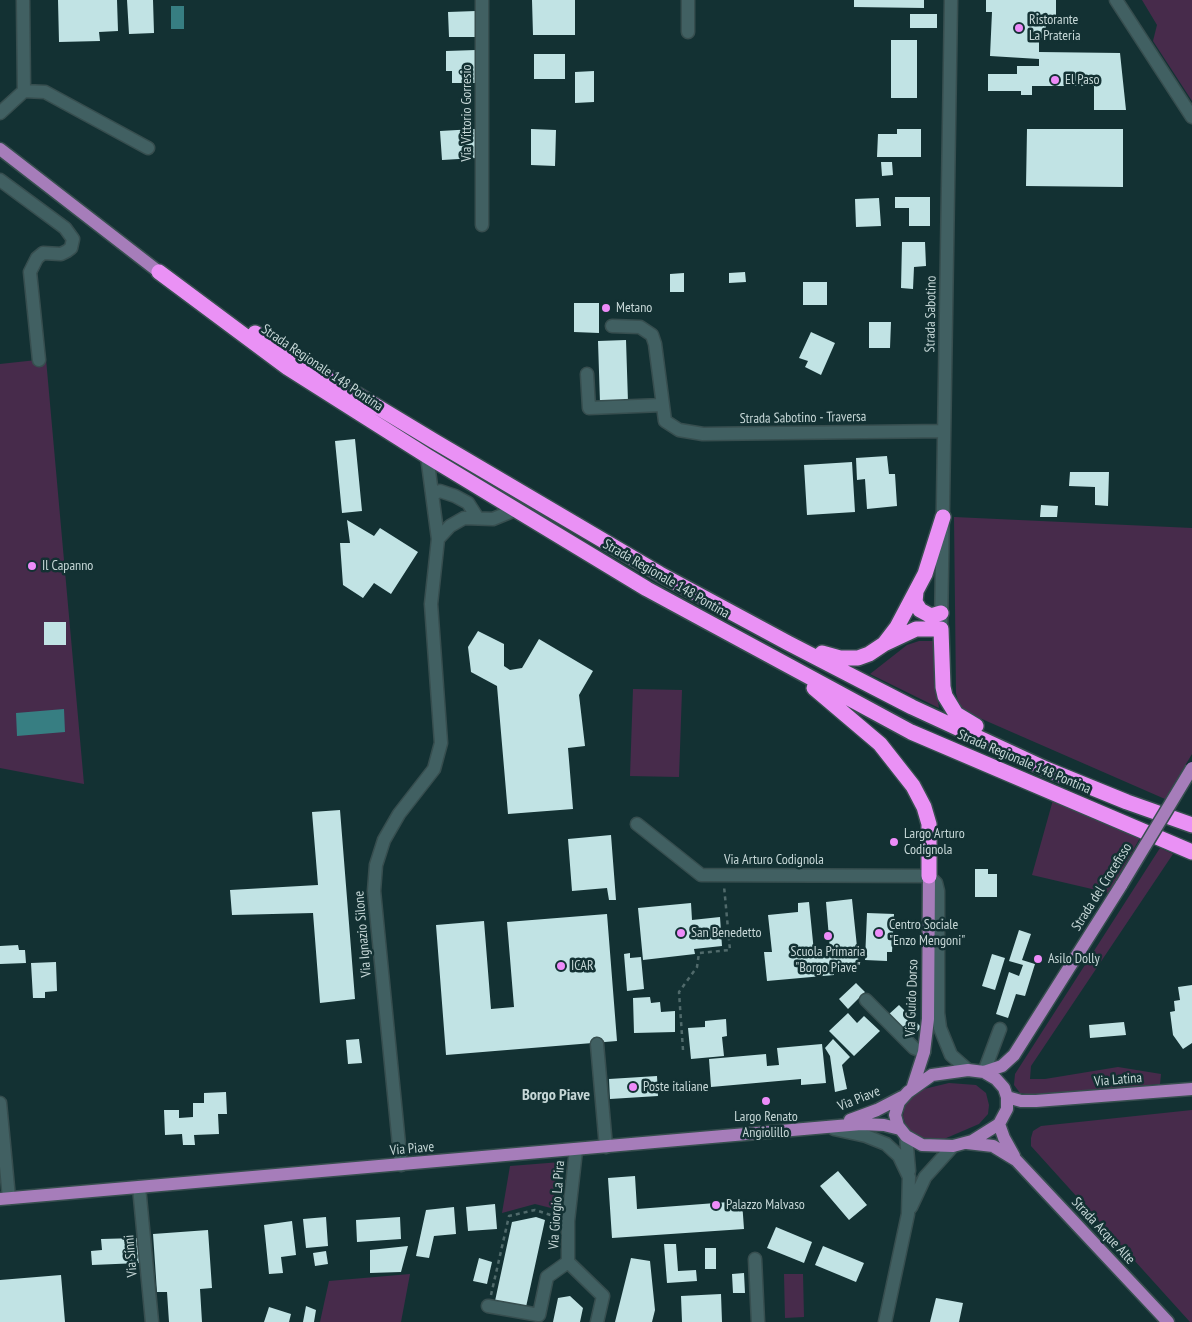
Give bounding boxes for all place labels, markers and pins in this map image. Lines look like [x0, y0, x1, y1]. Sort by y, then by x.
place label: Ristorante La Prateria [1029, 12, 1081, 44]
marker: Ristorante La Prateria [1013, 22, 1025, 34]
place label: El Paso [1065, 72, 1100, 88]
marker: El Paso [1049, 74, 1061, 86]
place label: Metano [616, 300, 652, 316]
marker: Metano [600, 302, 612, 314]
place label: Il Capanno [42, 558, 93, 574]
marker: Il Capanno [26, 560, 38, 572]
place label: Largo Arturo Codignola [904, 826, 965, 859]
marker: Largo Arturo Codignola [888, 836, 900, 848]
place label: Centro Sociale "Enzo Mengoni" [889, 917, 965, 950]
place label: San Benedetto [691, 925, 761, 941]
marker: San Benedetto [675, 927, 687, 939]
marker: Centro Sociale "Enzo Mengoni" [873, 927, 885, 939]
marker: Scuola Primaria "Borgo Piave" [822, 930, 834, 942]
place label: Scuola Primaria "Borgo Piave" [791, 944, 865, 976]
place label: Asilo Dolly [1048, 951, 1100, 967]
marker: Asilo Dolly [1032, 953, 1044, 965]
place label: ICAR [571, 958, 594, 974]
marker: ICAR [555, 960, 567, 972]
place label: Poste italiane [643, 1079, 708, 1095]
marker: Poste italiane [627, 1081, 639, 1093]
marker: Largo Renato Angiolillo [760, 1095, 772, 1107]
place label: Largo Renato Angiolillo [734, 1109, 798, 1142]
place label: Palazzo Malvaso [726, 1197, 805, 1213]
marker: Palazzo Malvaso [710, 1199, 722, 1211]

